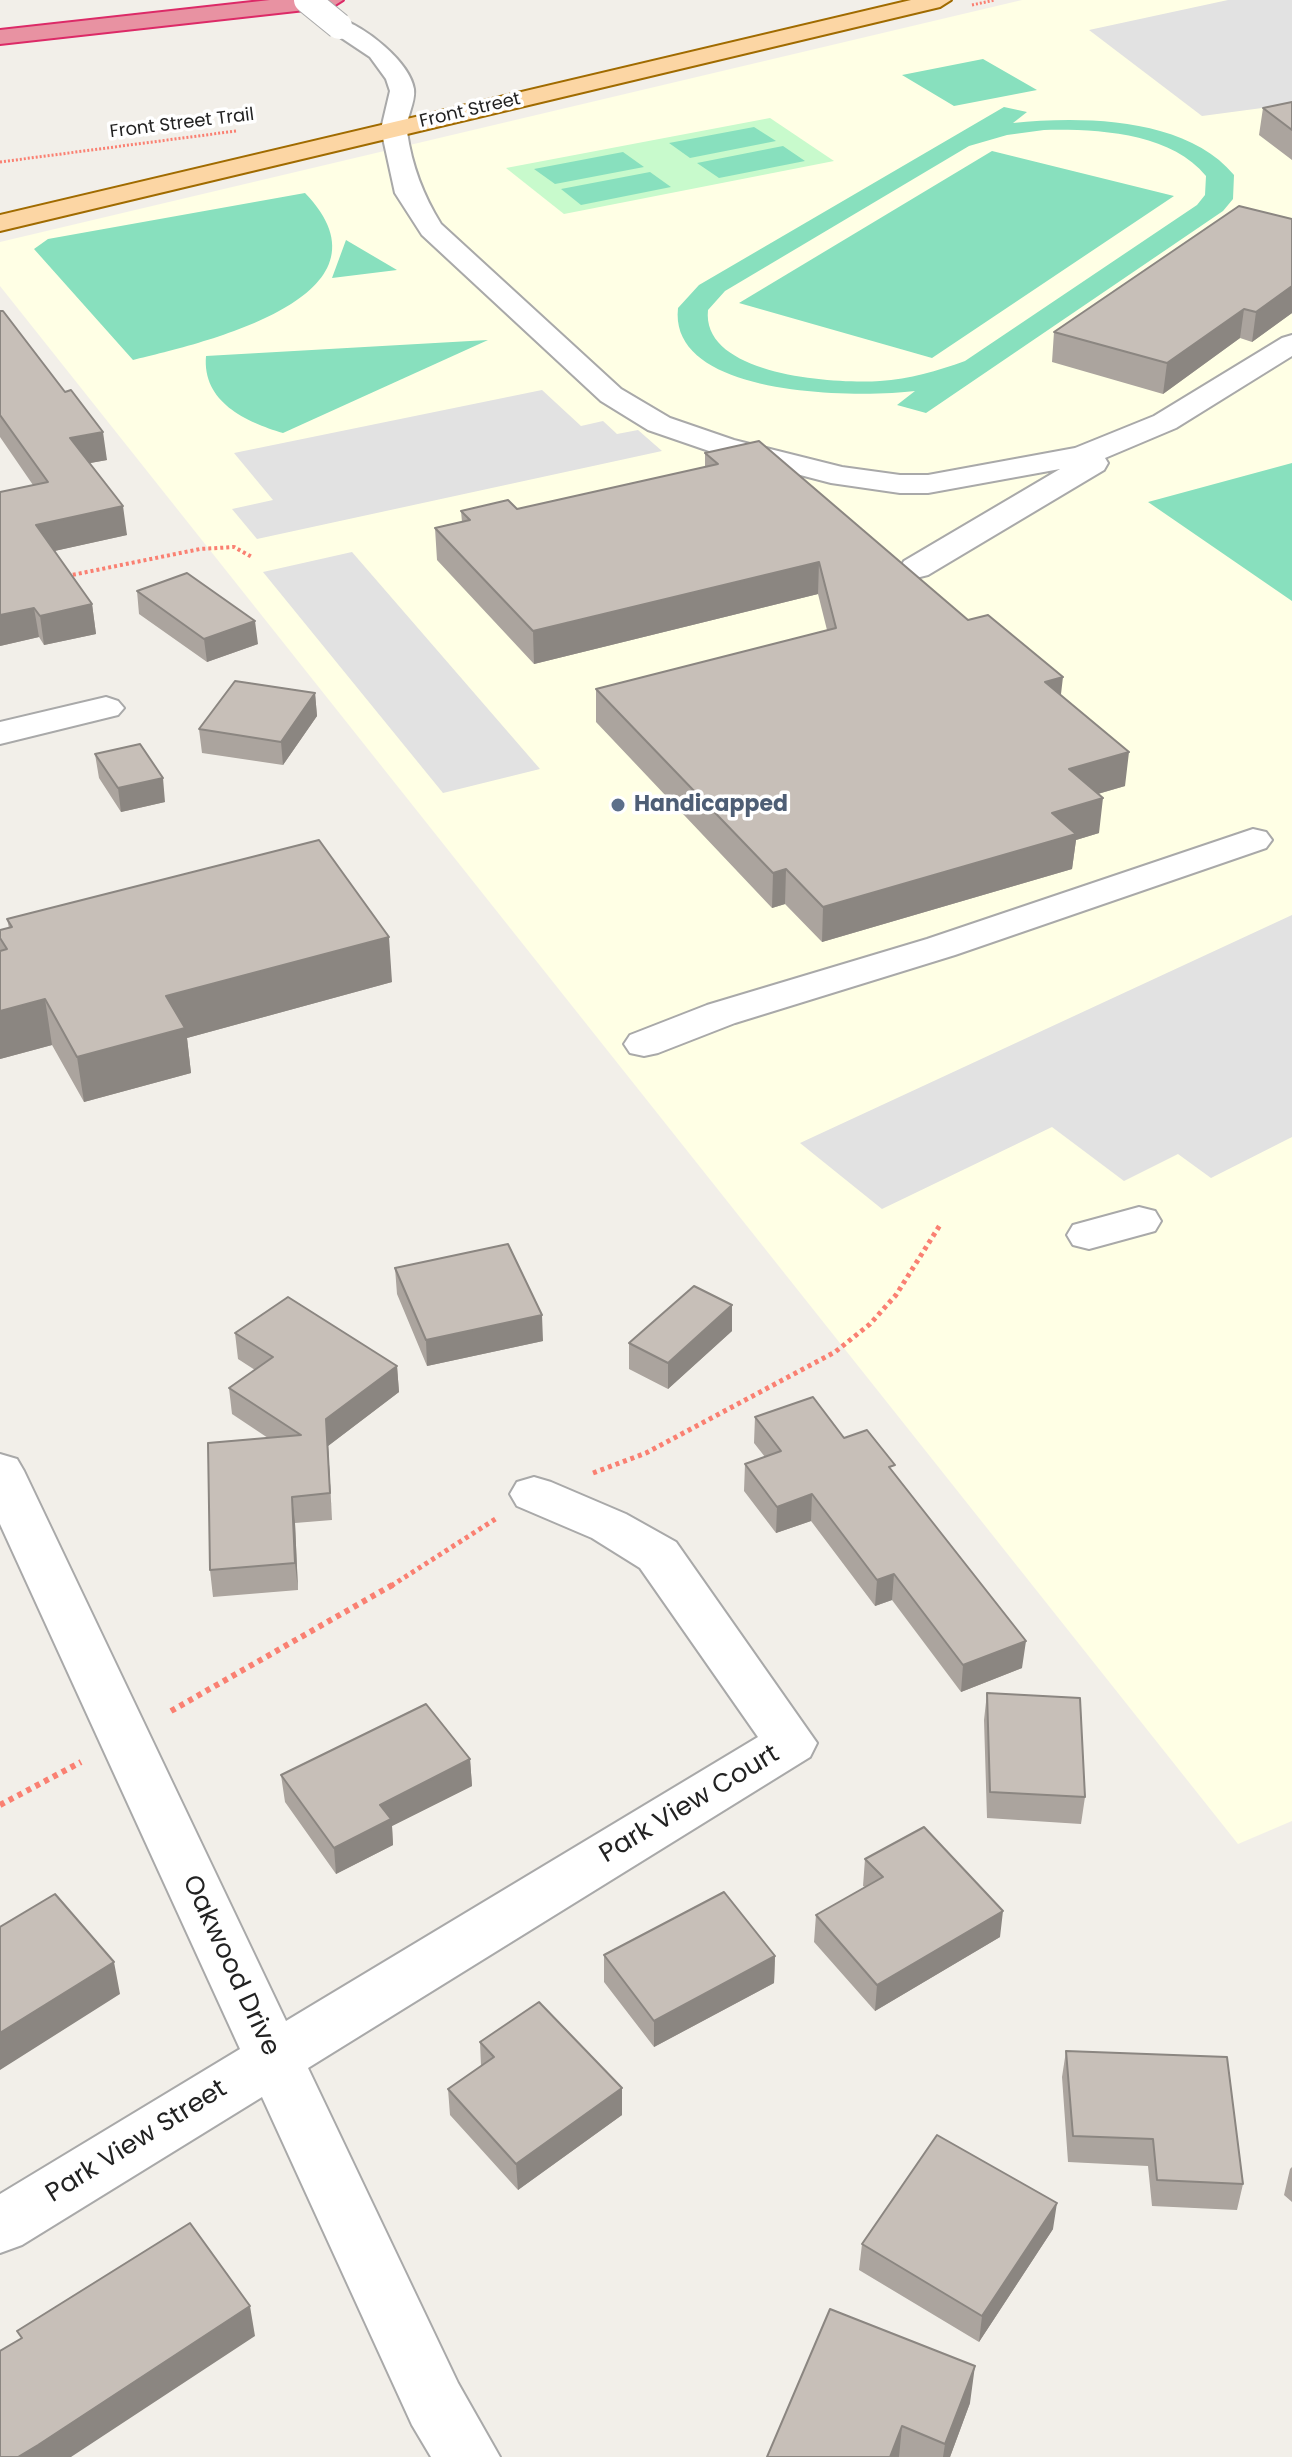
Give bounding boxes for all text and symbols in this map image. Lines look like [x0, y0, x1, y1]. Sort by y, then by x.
street label: Front Street [417, 89, 523, 133]
street label: Front Street Trail [109, 104, 255, 144]
place label: Handicapped [634, 792, 788, 818]
marker: Handicapped [609, 796, 627, 814]
street label: Park View Court [595, 1739, 785, 1871]
street label: Oakwood Drive [175, 1871, 285, 2061]
street label: Park View Street [41, 2074, 233, 2210]

